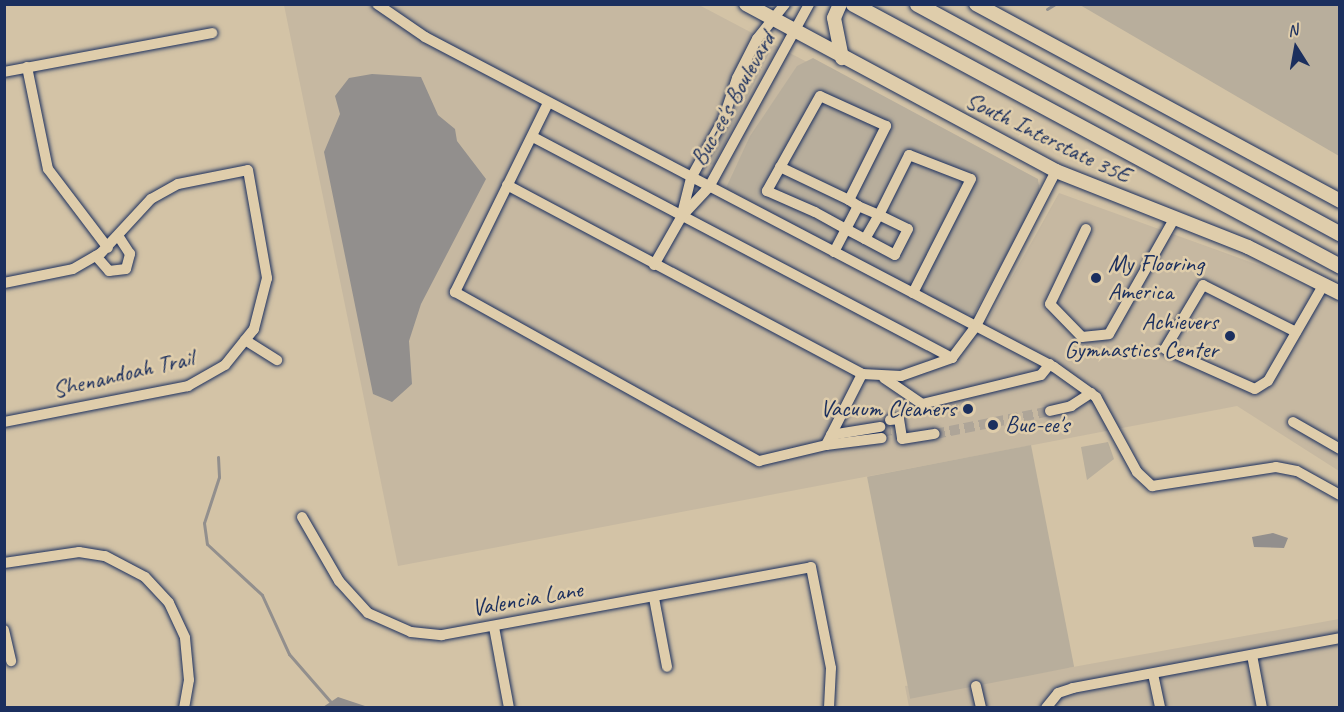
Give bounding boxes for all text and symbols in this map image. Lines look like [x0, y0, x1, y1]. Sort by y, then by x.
north arrow [1266, 18, 1326, 78]
text: N [1286, 20, 1299, 41]
street label: Buc-ee's Boulevard [684, 27, 782, 171]
street label: South Interstate 35E [961, 86, 1135, 190]
place label: My Flooring America [1108, 250, 1204, 306]
marker: My Flooring America [1089, 271, 1103, 285]
place label: Achievers Gymnastics Center [1064, 308, 1218, 364]
marker: Achievers Gymnastics Center [1223, 329, 1237, 343]
street label: Shenandoah Trail [50, 344, 196, 404]
place label: Vacuum Cleaners [820, 395, 956, 423]
marker: Vacuum Cleaners [961, 402, 975, 416]
place label: Buc-ee's [1005, 411, 1069, 439]
marker: Buc-ee's [986, 418, 1000, 432]
street label: Valencia Lane [469, 575, 585, 623]

